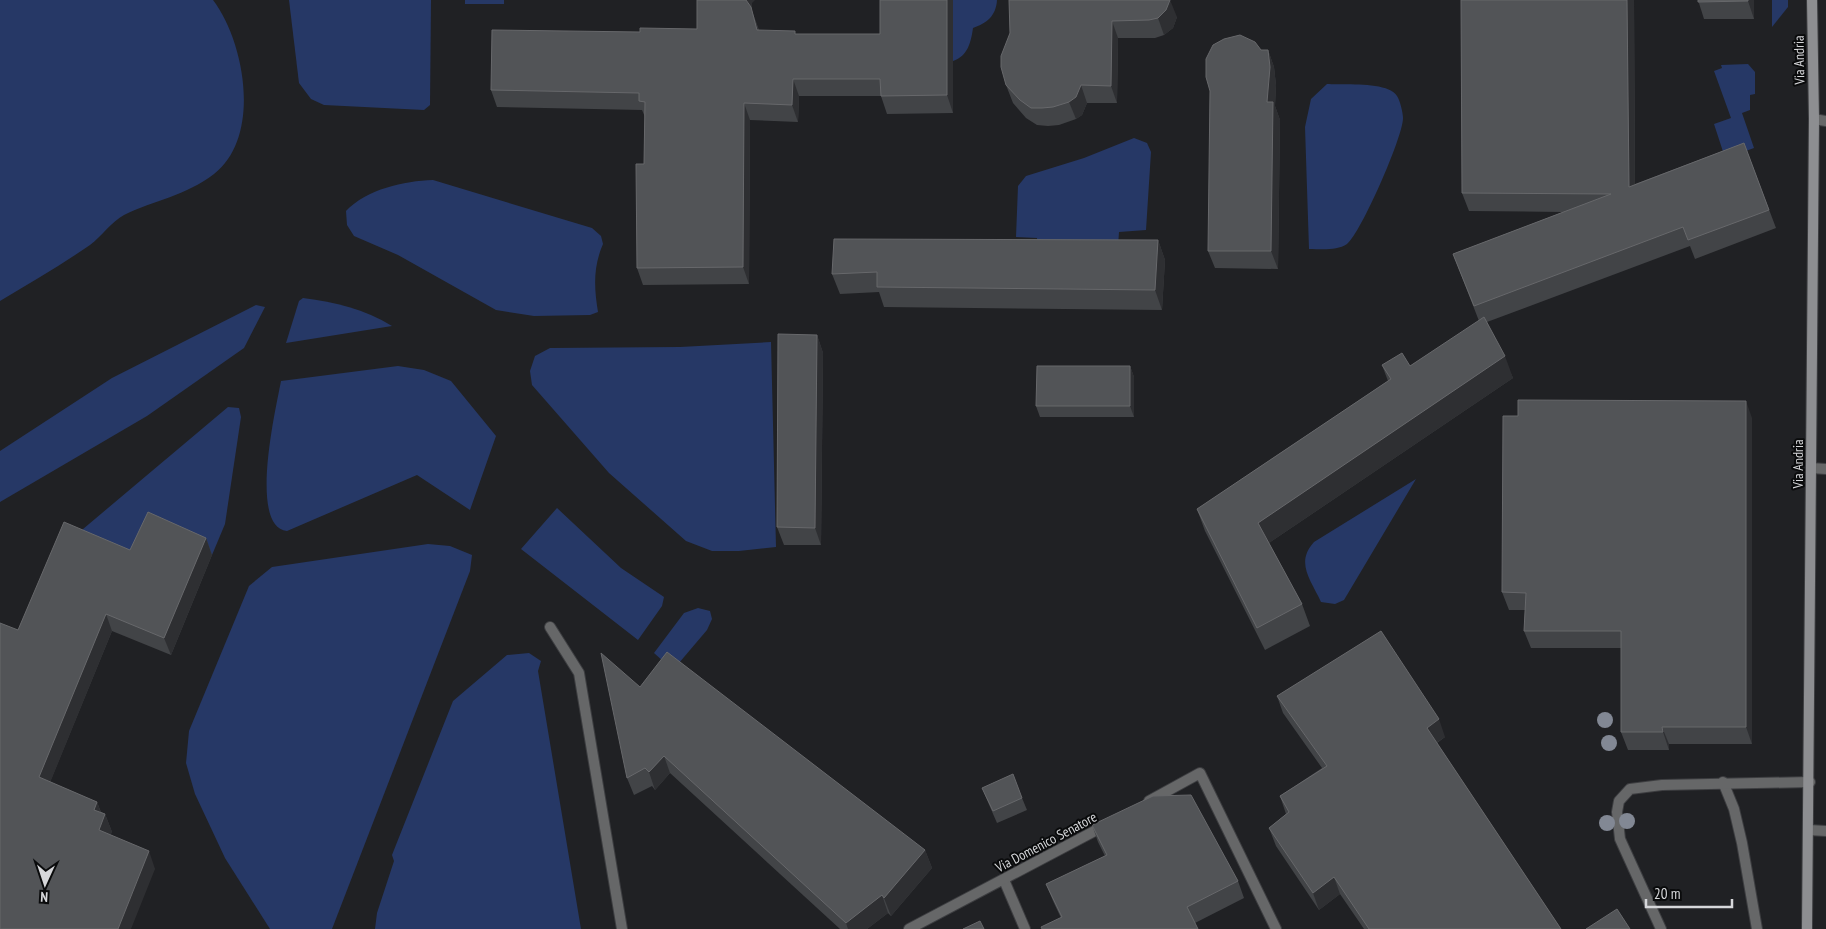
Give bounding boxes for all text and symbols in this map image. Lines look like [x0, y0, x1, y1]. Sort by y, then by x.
street label: Via Andria [1790, 35, 1808, 86]
street label: Via Andria [1789, 439, 1807, 490]
street label: Via Domenico Senatore [991, 808, 1100, 877]
north arrow [20, 859, 70, 909]
scale bar [1646, 876, 1732, 908]
text: 20 m [1654, 884, 1680, 903]
text: N [40, 888, 49, 906]

